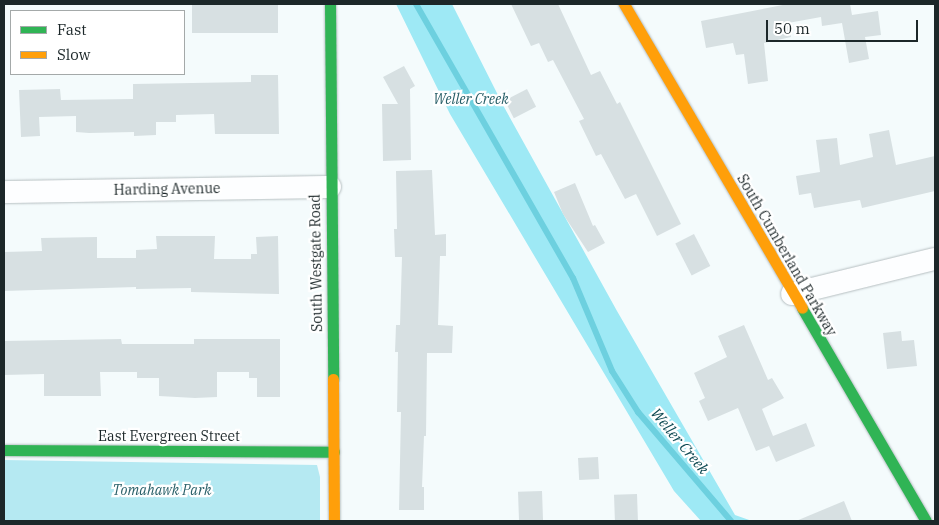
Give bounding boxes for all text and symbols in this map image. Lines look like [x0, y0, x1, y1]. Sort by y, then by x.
legend [10, 10, 185, 75]
scale bar [769, 10, 922, 42]
text: 50 m [774, 19, 810, 38]
text: Fast [57, 20, 87, 39]
text: Slow [57, 45, 90, 64]
park label: Weller Creek [433, 91, 509, 107]
street label: South Cumberland Parkway [734, 171, 840, 339]
street label: Harding Avenue [113, 180, 221, 198]
street label: South Westgate Road [306, 194, 326, 332]
water label: Weller Creek [647, 404, 713, 478]
street label: East Evergreen Street [98, 428, 240, 444]
park label: Tomahawk Park [113, 482, 211, 498]

